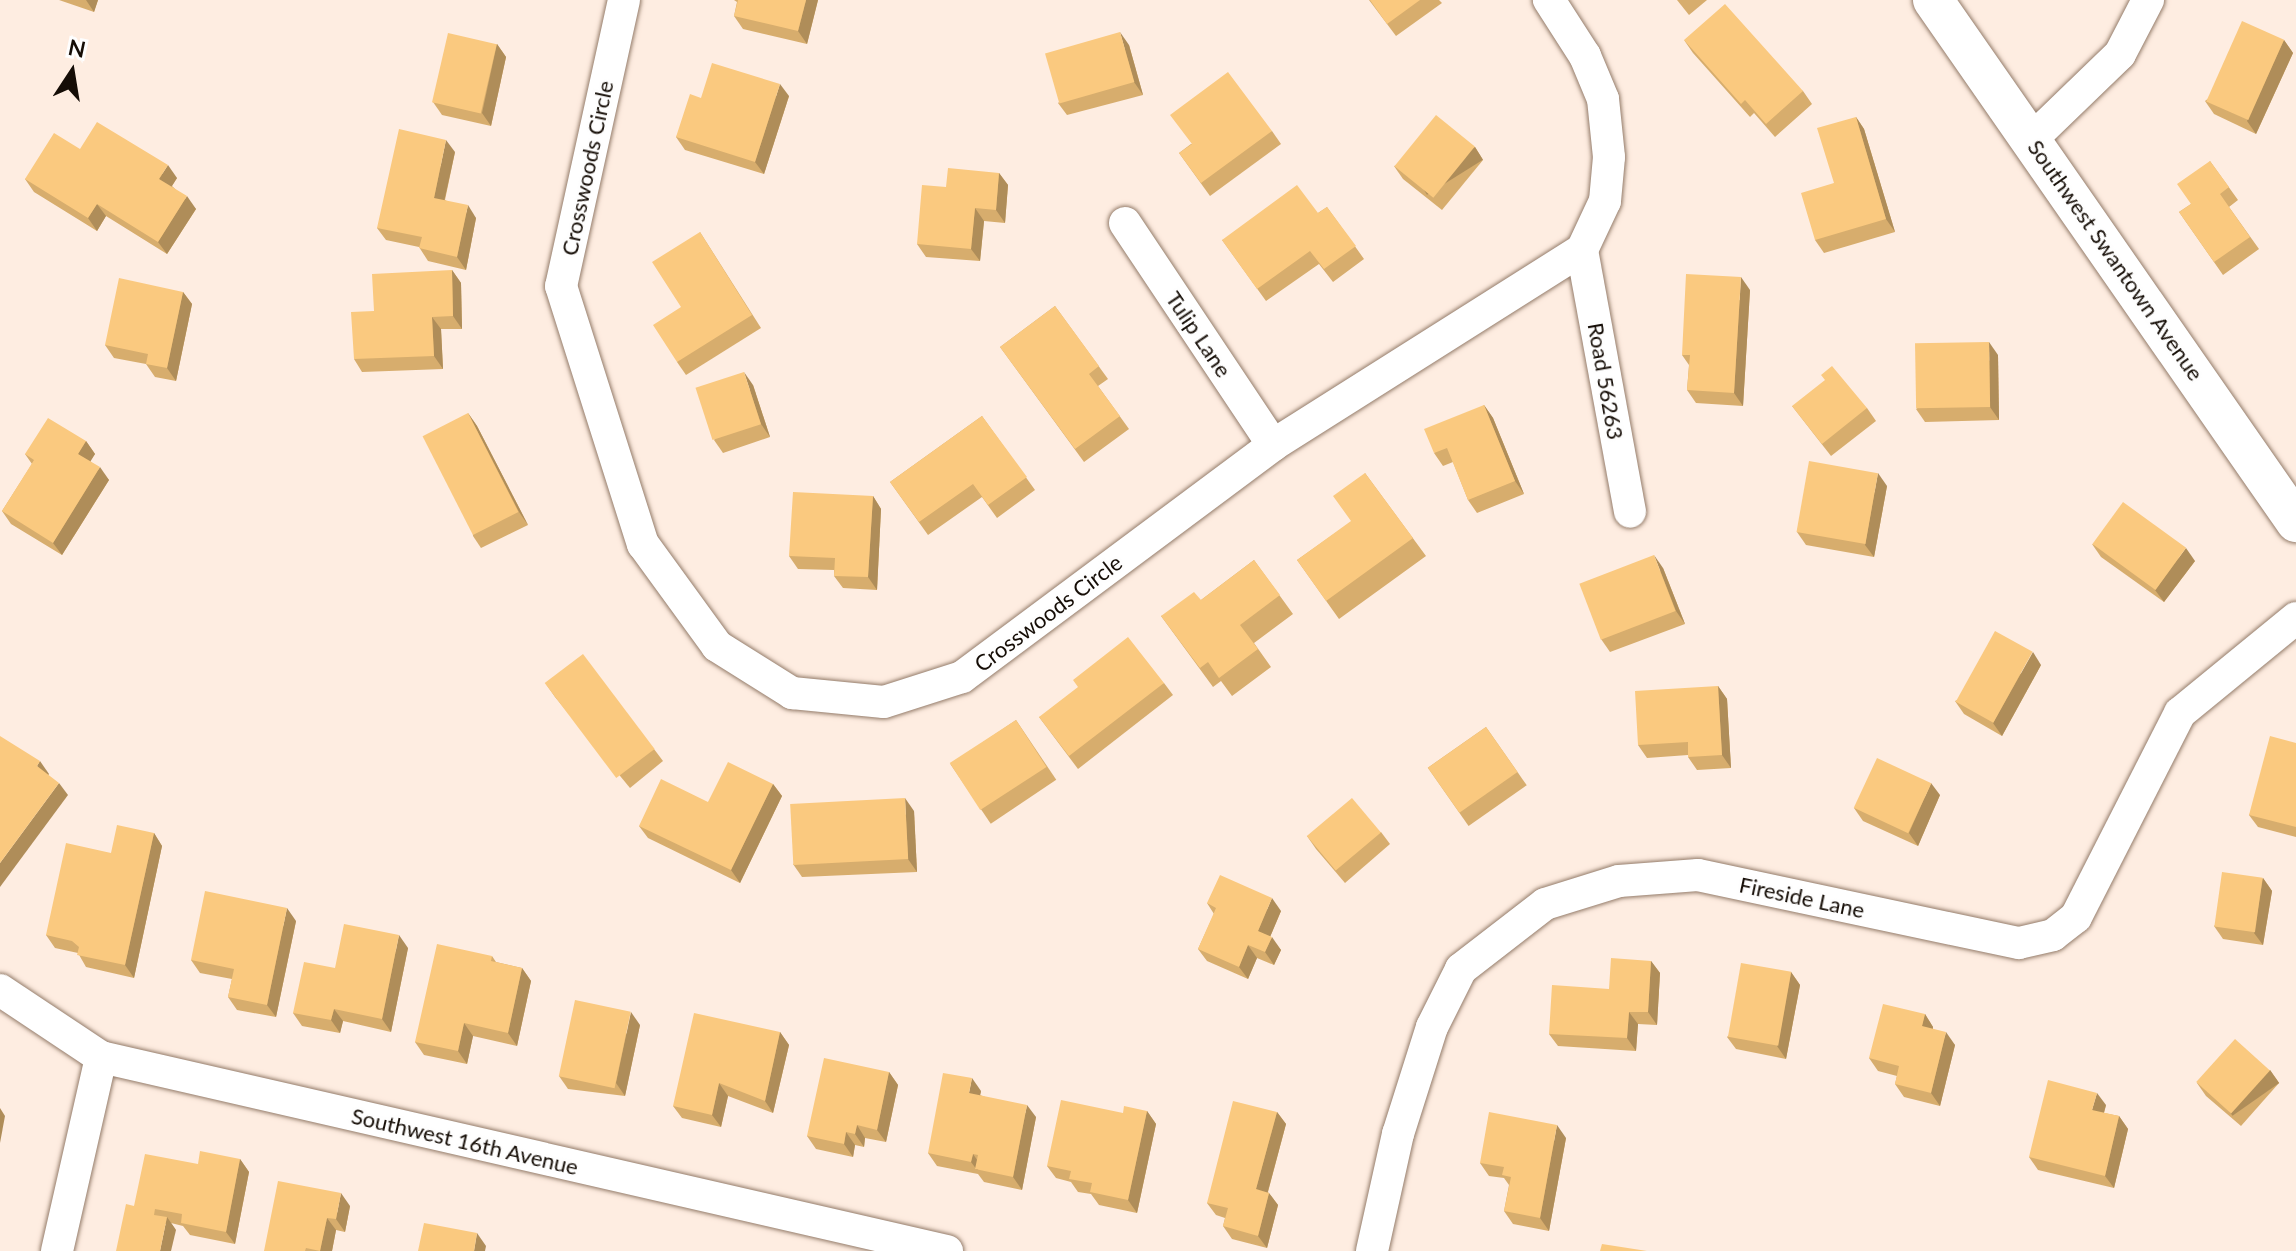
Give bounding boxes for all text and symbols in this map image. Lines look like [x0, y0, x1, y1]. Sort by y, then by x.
north arrow [32, 32, 112, 112]
text: N [66, 33, 88, 63]
street label: Crosswoods Circle [556, 78, 618, 258]
street label: Southwest Swantown Avenue [2022, 134, 2210, 386]
street label: Tulip Lane [1161, 286, 1237, 382]
street label: Road 56263 [1583, 320, 1629, 442]
street label: Crosswoods Circle [969, 549, 1127, 677]
street label: Fireside Lane [1737, 871, 1867, 923]
street label: Southwest 16th Avenue [349, 1102, 581, 1180]

